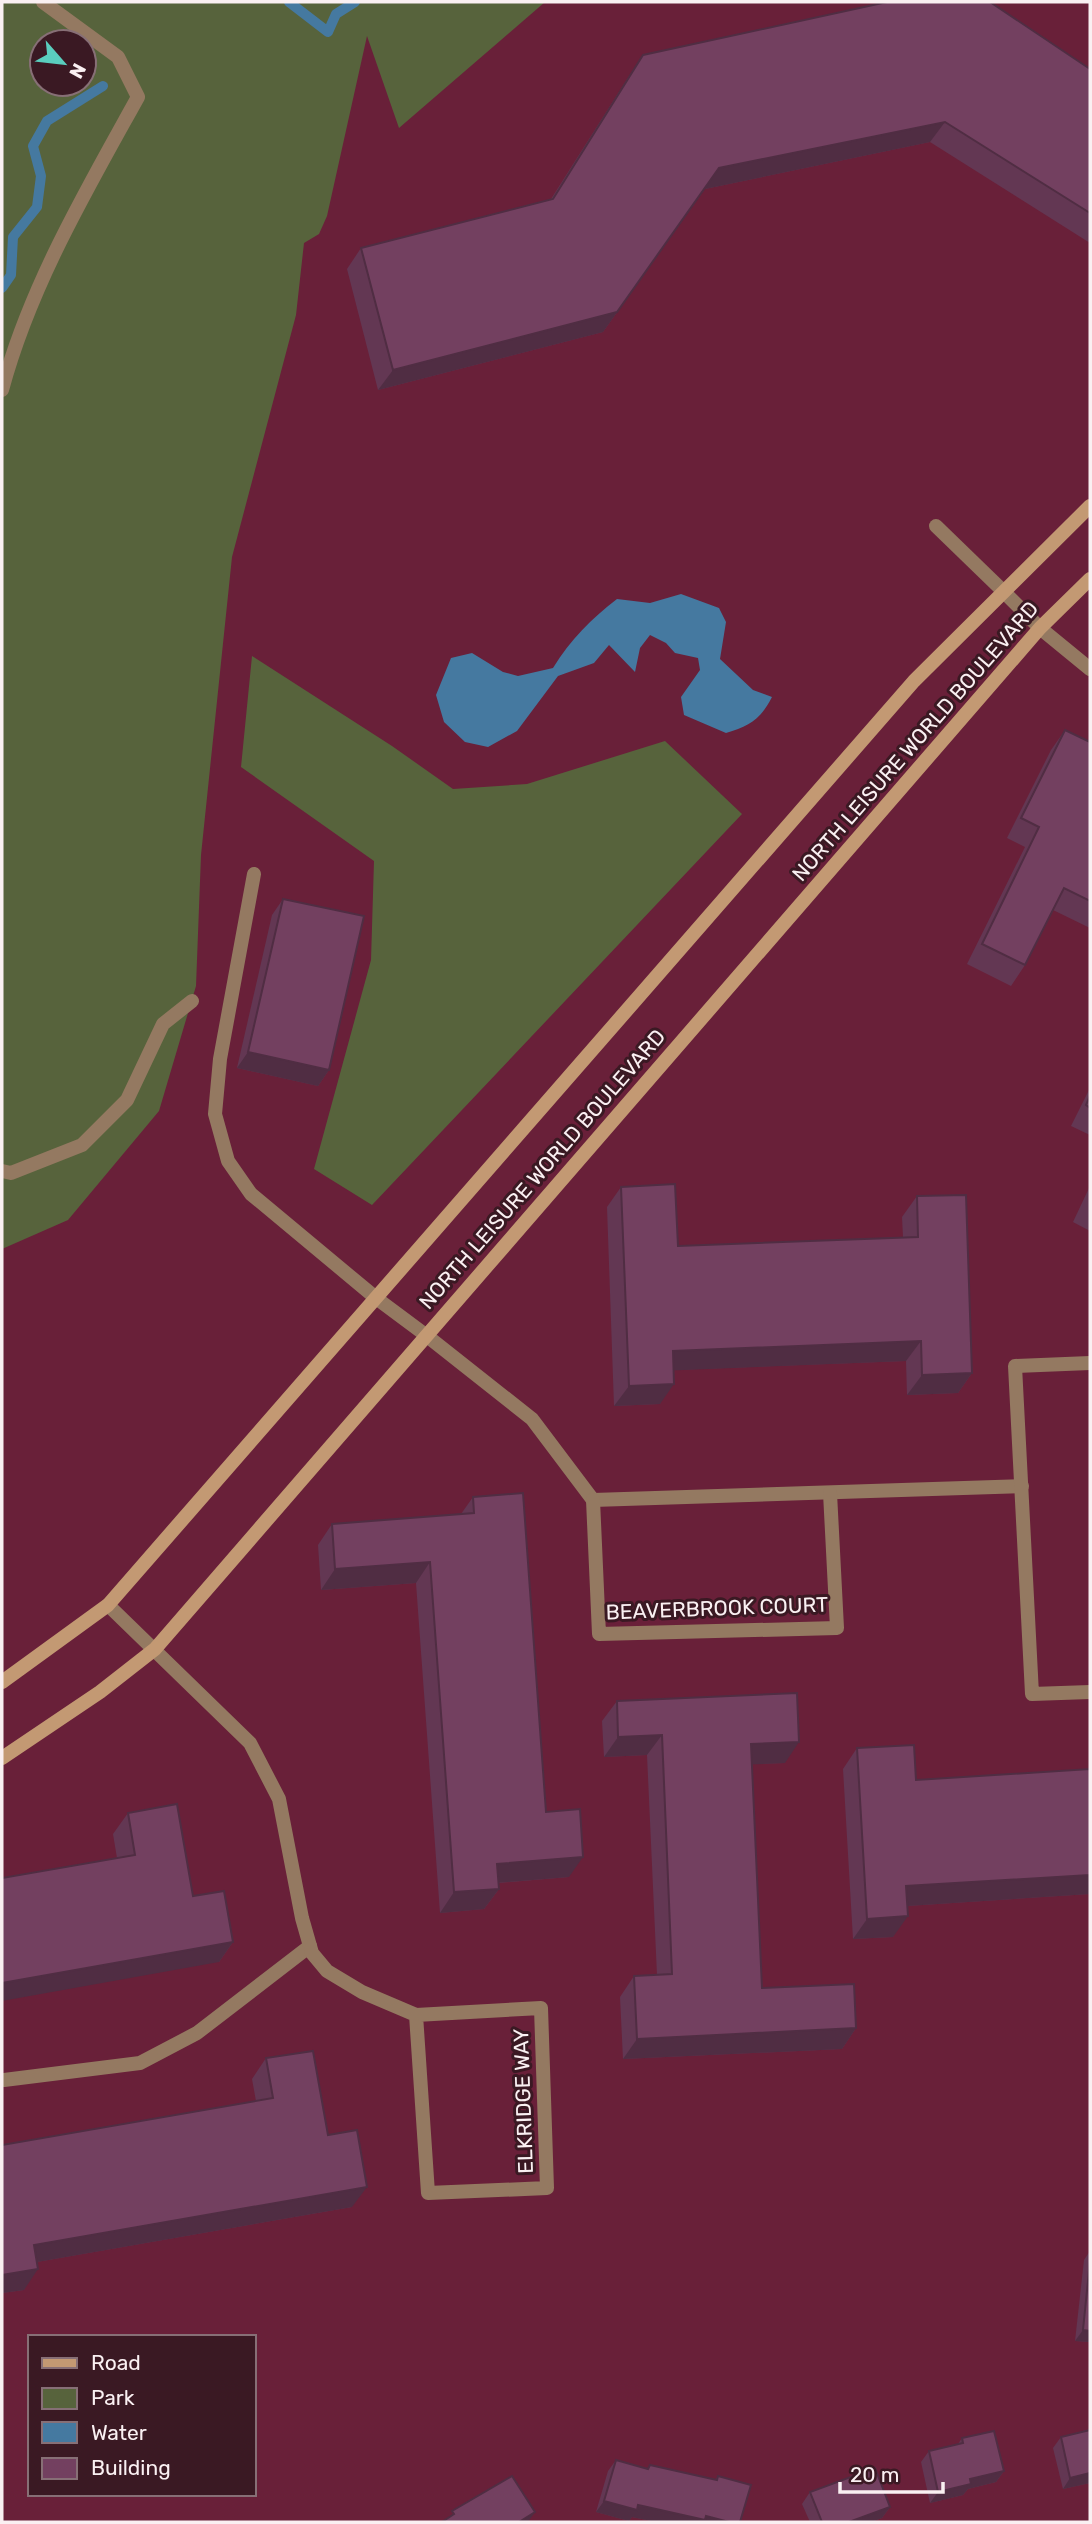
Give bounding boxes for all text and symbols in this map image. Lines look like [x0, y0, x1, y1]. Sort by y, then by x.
north arrow [28, 28, 98, 98]
text: N [64, 59, 91, 82]
street label: NORTH LEISURE WORLD BOULEVARD [787, 596, 1043, 886]
street label: NORTH LEISURE WORLD BOULEVARD [414, 1024, 670, 1314]
street label: BEAVERBROOK COURT [605, 1592, 829, 1624]
street label: ELKRIDGE WAY [508, 2028, 538, 2174]
legend [28, 2335, 256, 2496]
text: Road [91, 2350, 141, 2375]
text: Park [91, 2385, 135, 2410]
text: Water [91, 2420, 147, 2445]
scale bar [840, 2450, 943, 2494]
text: Building [91, 2455, 171, 2480]
text: 20 m [850, 2462, 899, 2487]

